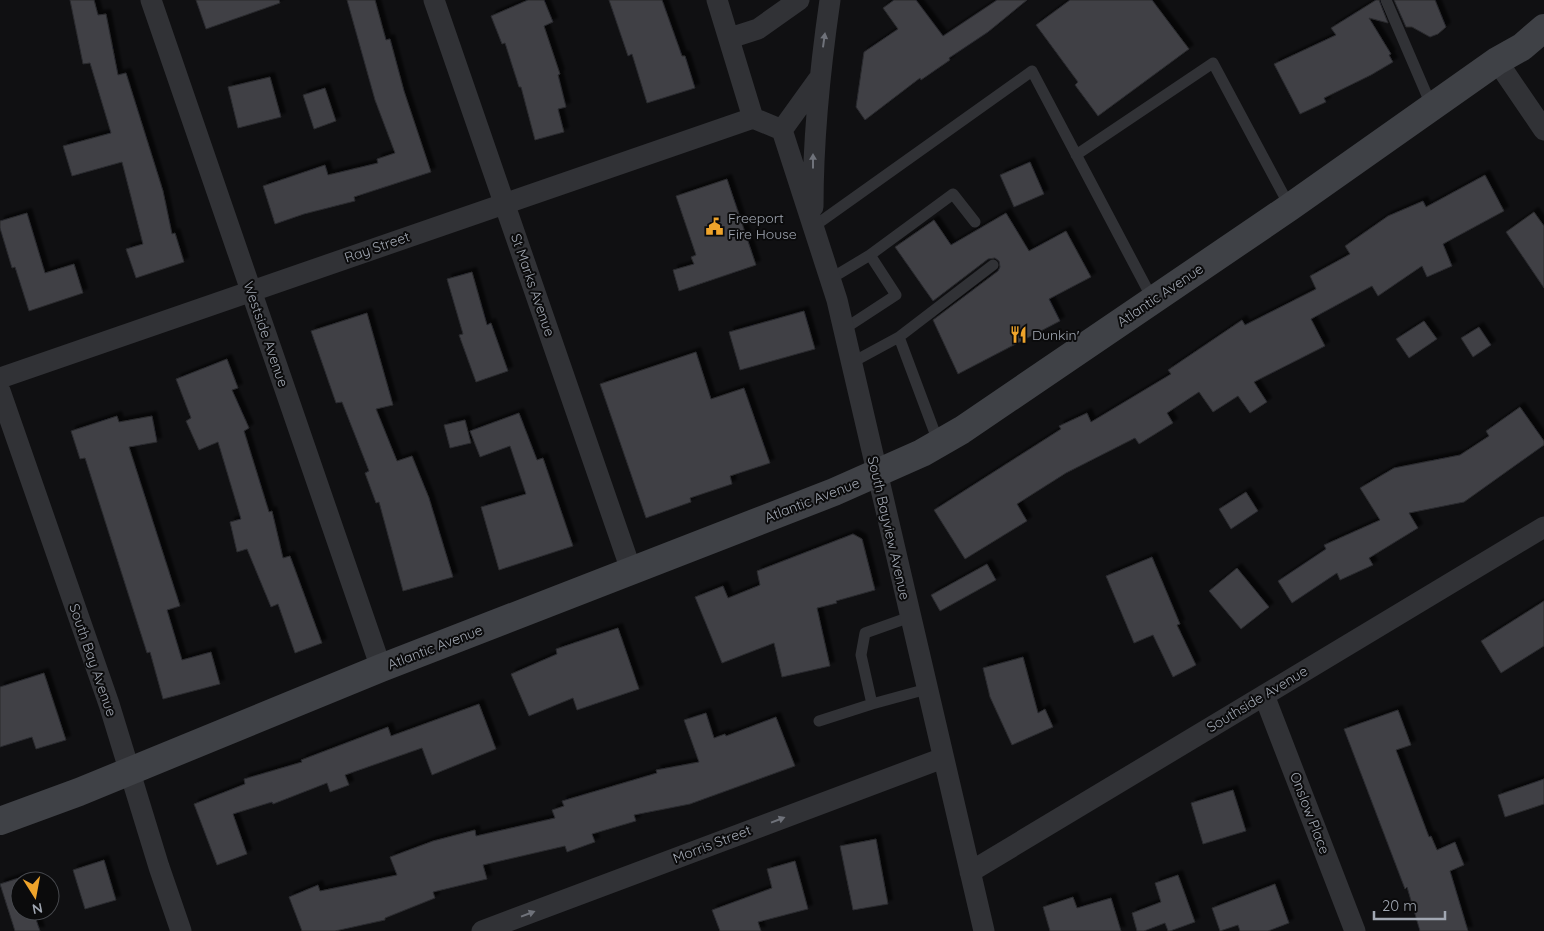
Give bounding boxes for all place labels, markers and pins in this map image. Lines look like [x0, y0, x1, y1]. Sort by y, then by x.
place label: Freeport Fire House [728, 209, 797, 243]
public building icon: Freeport Fire House [704, 216, 724, 236]
restaurant icon: Dunkin' [1008, 325, 1028, 345]
place label: Dunkin' [1032, 326, 1080, 344]

